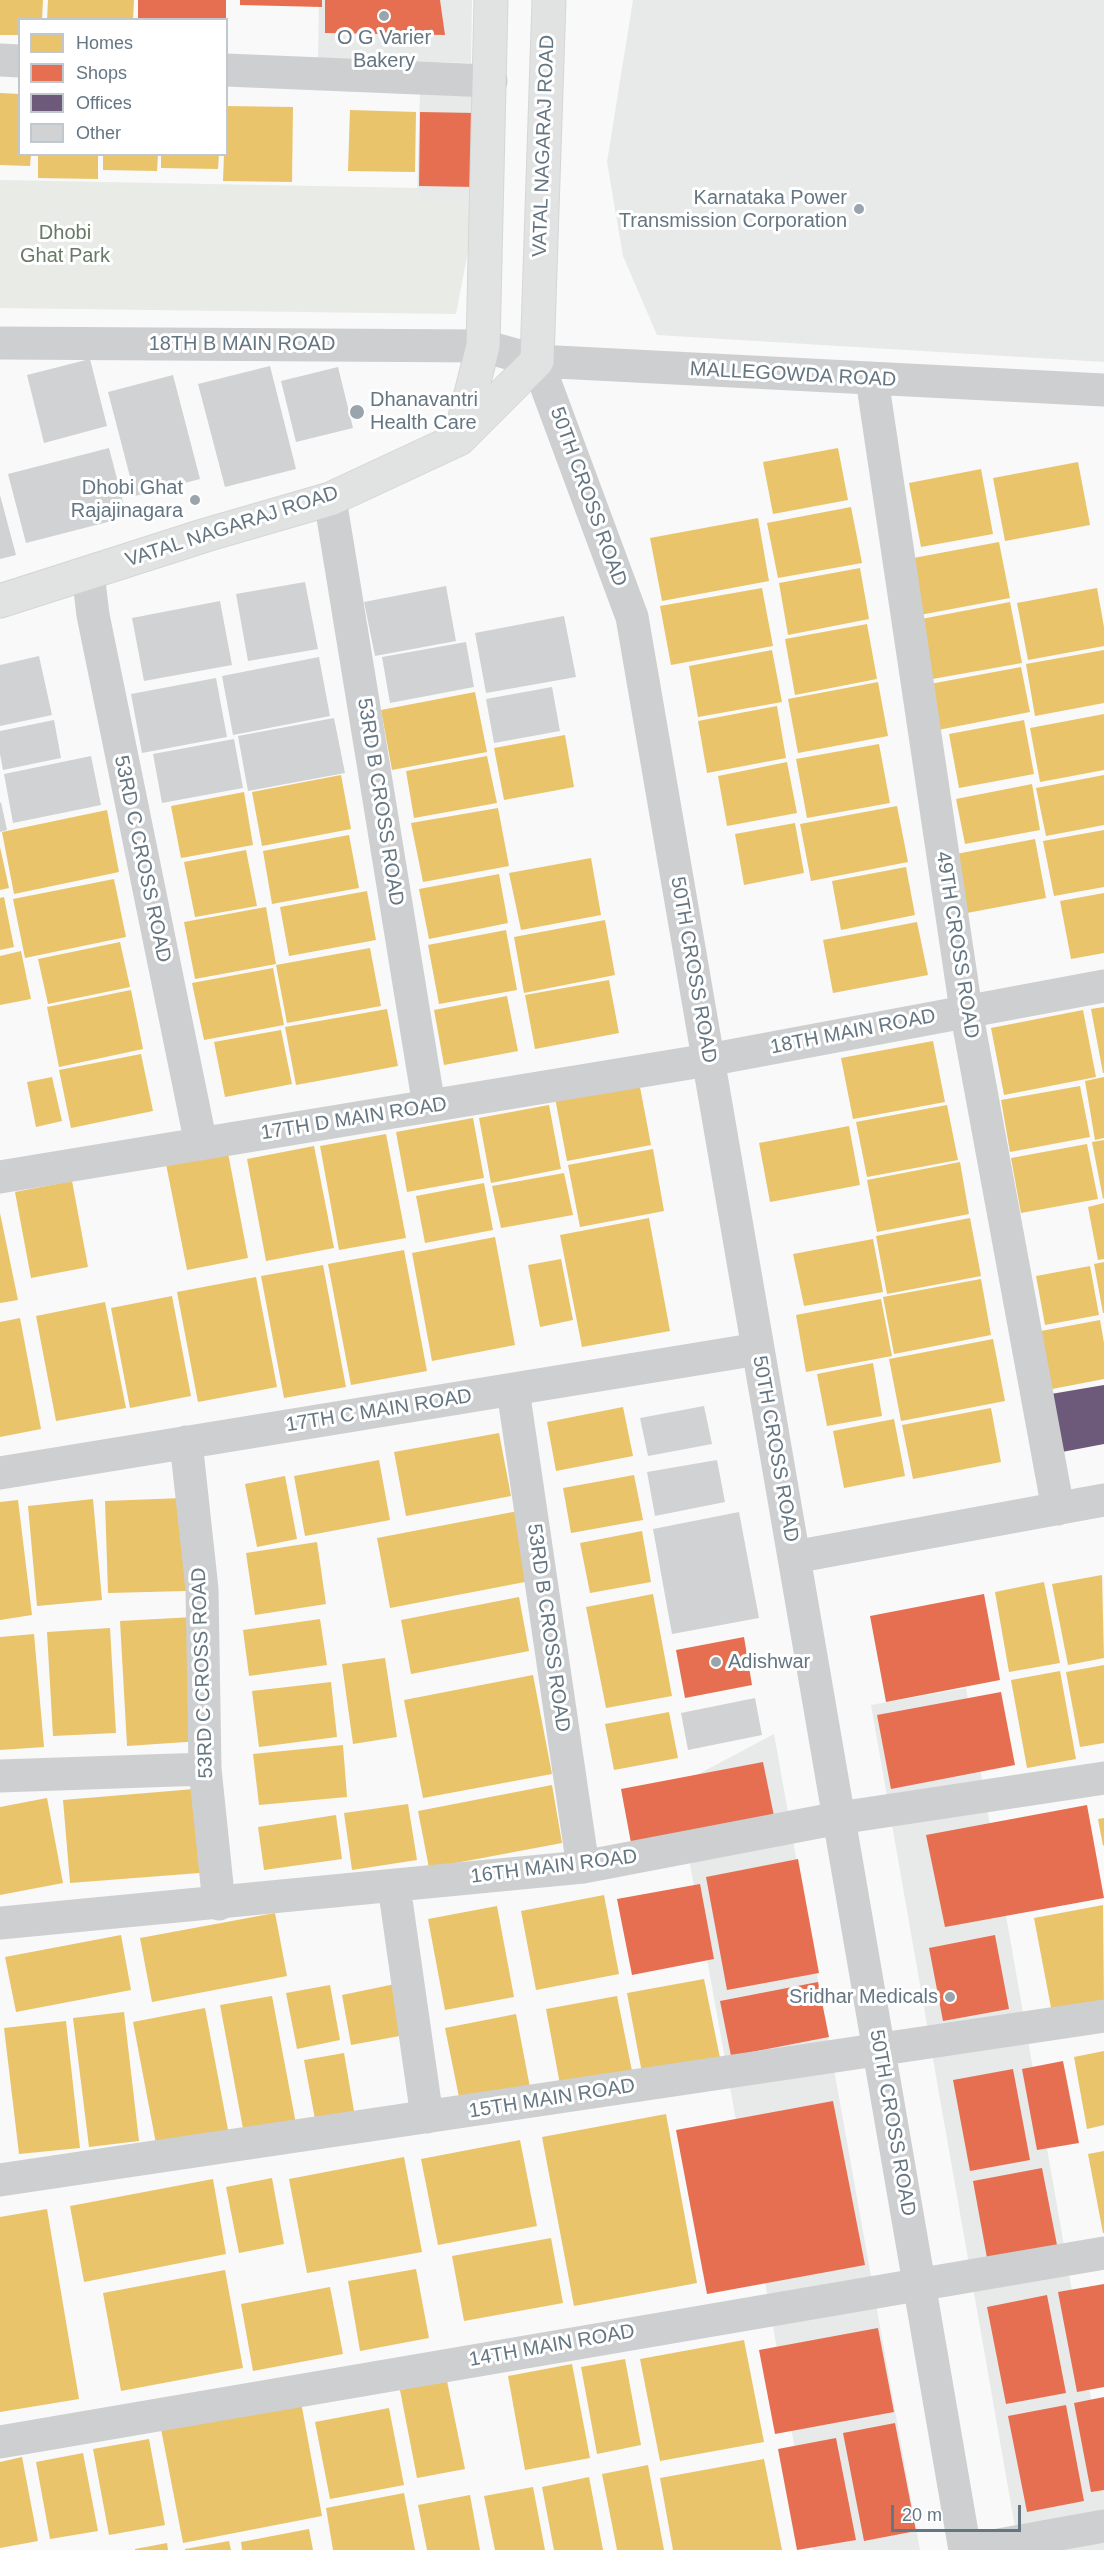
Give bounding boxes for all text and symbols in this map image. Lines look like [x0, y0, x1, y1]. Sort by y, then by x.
marker: O G Varier Bakery [377, 9, 391, 23]
legend [18, 18, 228, 156]
place label: O G Varier Bakery [337, 26, 431, 73]
text: Homes [76, 33, 133, 53]
street label: VATAL NAGARAJ ROAD [528, 35, 560, 257]
text: Shops [76, 63, 127, 83]
text: Offices [76, 93, 132, 113]
text: Other [76, 123, 121, 143]
place label: Karnataka Power Transmission Corporation [619, 186, 847, 233]
marker: Karnataka Power Transmission Corporation [852, 202, 866, 216]
park label: Dhobi Ghat Park [20, 221, 110, 268]
street label: 18TH B MAIN ROAD [149, 332, 335, 356]
street label: MALLEGOWDA ROAD [689, 358, 897, 392]
place label: Dhanavantri Health Care [370, 388, 478, 435]
marker: Dhanavantri Health Care [348, 403, 366, 421]
street label: 50TH CROSS ROAD [544, 404, 632, 590]
place label: Dhobi Ghat Rajajinagara [71, 476, 183, 523]
street label: VATAL NAGARAJ ROAD [123, 481, 341, 573]
marker: Dhobi Ghat Rajajinagara [188, 493, 202, 507]
street label: 53RD B CROSS ROAD [352, 696, 408, 908]
street label: 53RD C CROSS ROAD [108, 753, 176, 965]
street label: 49TH CROSS ROAD [930, 850, 984, 1040]
street label: 50TH CROSS ROAD [665, 875, 721, 1065]
street label: 18TH MAIN ROAD [768, 1004, 938, 1060]
street label: 17TH D MAIN ROAD [259, 1092, 449, 1146]
street label: 50TH CROSS ROAD [747, 1354, 803, 1544]
street label: 17TH C MAIN ROAD [284, 1384, 474, 1438]
street label: 53RD B CROSS ROAD [522, 1522, 574, 1734]
street label: 53RD C CROSS ROAD [187, 1567, 219, 1779]
place label: Adishwar [728, 1650, 810, 1674]
marker: Adishwar [709, 1655, 723, 1669]
street label: 16TH MAIN ROAD [469, 1845, 639, 1889]
place label: Sridhar Medicals [789, 1985, 938, 2009]
marker: Sridhar Medicals [943, 1990, 957, 2004]
street label: 50TH CROSS ROAD [864, 2028, 920, 2218]
street label: 15TH MAIN ROAD [467, 2074, 637, 2124]
street label: 14TH MAIN ROAD [467, 2320, 637, 2372]
scale bar [894, 2493, 1024, 2531]
text: 20 m [902, 2505, 942, 2525]

